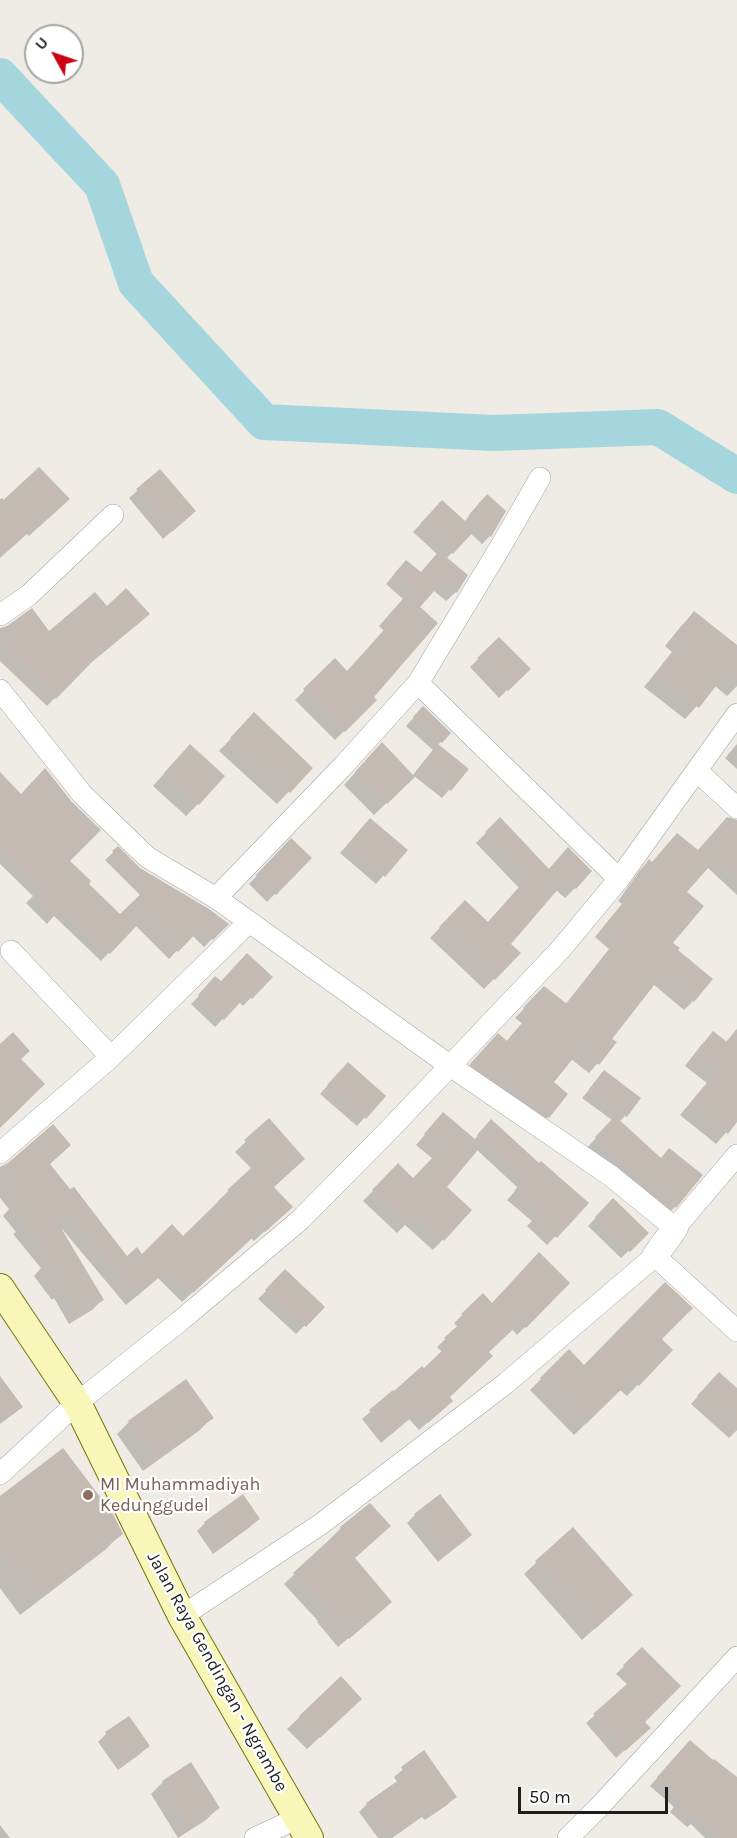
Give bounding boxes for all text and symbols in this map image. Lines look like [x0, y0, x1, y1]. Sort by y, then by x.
north arrow [24, 24, 84, 84]
text: U [31, 33, 52, 54]
place label: MI Muhammadiyah Kedunggudel [100, 1474, 260, 1516]
marker: MI Muhammadiyah Kedunggudel [81, 1488, 95, 1502]
street label: Jalan Raya Gendingan - Ngrambe [142, 1548, 292, 1796]
scale bar [521, 1775, 671, 1813]
text: 50 m [529, 1786, 571, 1808]

